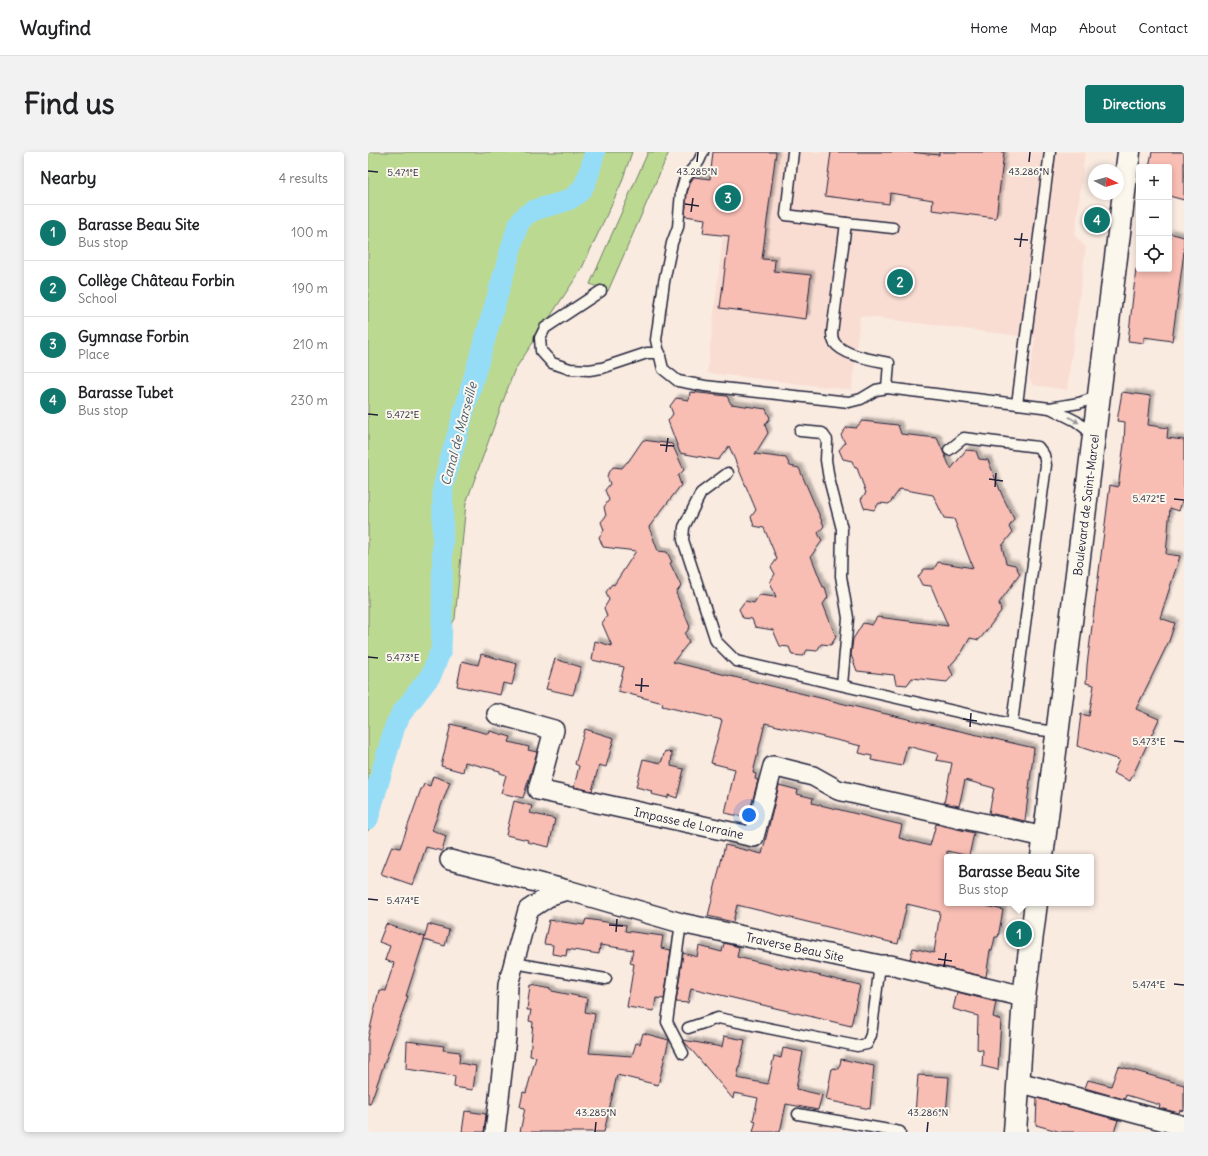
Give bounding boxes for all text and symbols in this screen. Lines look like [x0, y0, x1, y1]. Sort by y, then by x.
text: Wayfind [20, 16, 91, 40]
text: Home [970, 19, 1008, 37]
text: Map [1030, 19, 1057, 37]
text: About [1079, 19, 1117, 37]
text: Contact [1139, 19, 1188, 37]
button: Directions [1085, 85, 1184, 123]
text: Find us [24, 86, 115, 122]
north arrow [1088, 164, 1124, 200]
map controls [1136, 164, 1172, 272]
button: + [1136, 164, 1172, 200]
text: 43.285°N [677, 165, 717, 178]
text: 43.286°N [1009, 165, 1049, 178]
text: 5.471°E [387, 166, 419, 179]
text: Nearby [40, 167, 96, 189]
text: 4 results [279, 170, 328, 187]
pin: 3 [715, 183, 741, 213]
button: − [1136, 200, 1172, 236]
pin: 4 [1084, 205, 1110, 235]
text: Barasse Beau Site [78, 215, 200, 234]
text: 1 [50, 224, 56, 241]
text: 100 m [291, 224, 328, 241]
text: Bus stop [78, 234, 128, 251]
button: locate [1136, 236, 1172, 272]
pin: 2 [887, 267, 913, 297]
text: Collège Château Forbin [78, 271, 235, 290]
text: 2 [49, 280, 57, 297]
text: 190 m [292, 280, 328, 297]
text: School [78, 290, 117, 307]
text: Gymnase Forbin [78, 327, 189, 346]
text: 3 [49, 336, 57, 353]
text: 210 m [293, 336, 328, 353]
text: Place [78, 346, 109, 363]
water label: Canal de Marseille [437, 379, 481, 488]
text: Barasse Tubet [78, 383, 173, 402]
text: 4 [49, 392, 57, 409]
text: 230 m [290, 392, 328, 409]
text: Bus stop [78, 402, 128, 419]
text: 5.472°E [387, 408, 420, 421]
one-way arrow [1068, 417, 1080, 423]
street label: Boulevard de Saint-Marcel [1070, 433, 1102, 577]
text: 5.472°E [1133, 492, 1166, 505]
text: 5.473°E [386, 651, 420, 664]
text: 5.473°E [1132, 735, 1166, 748]
street label: Impasse de Lorraine [633, 804, 745, 842]
your location [739, 805, 759, 825]
popup [944, 854, 1094, 906]
text: Barasse Beau Site [958, 862, 1080, 881]
text: Bus stop [958, 881, 1008, 898]
text: 5.474°E [387, 894, 420, 907]
pin: 1 [1006, 919, 1032, 949]
street label: Traverse Beau Site [745, 929, 845, 965]
text: 5.474°E [1133, 978, 1166, 991]
text: 43.285°N [576, 1106, 616, 1119]
text: 43.286°N [908, 1106, 948, 1119]

